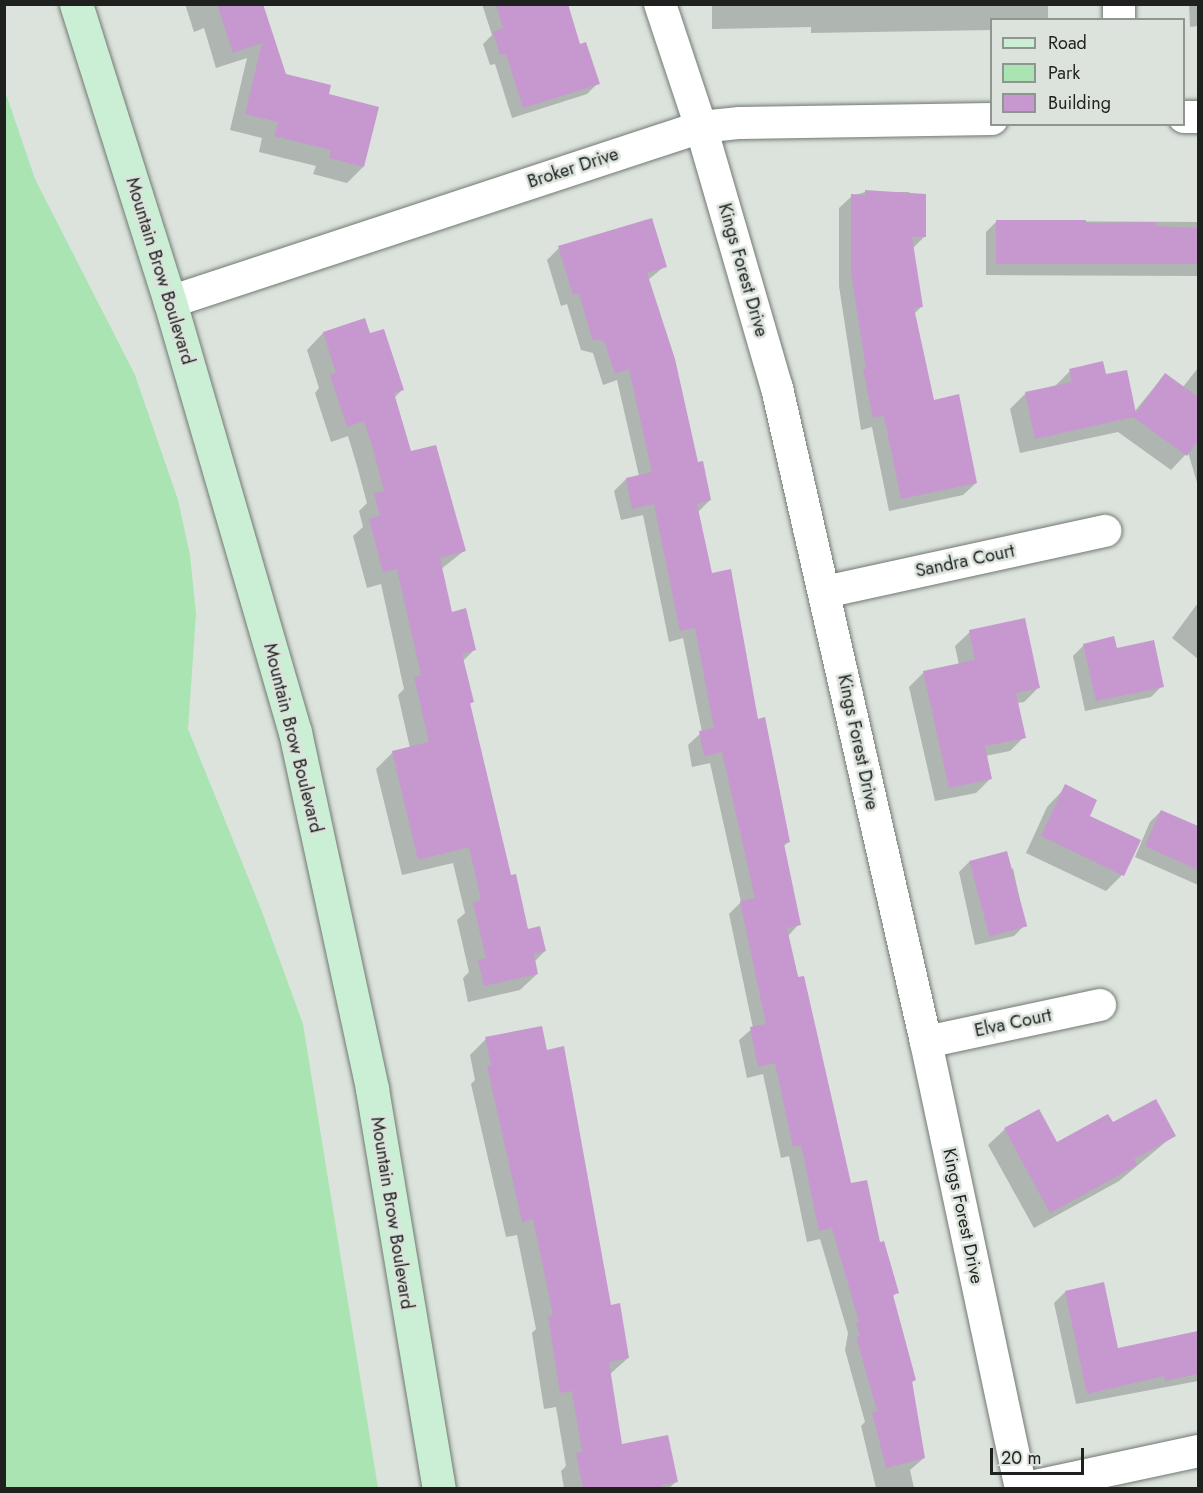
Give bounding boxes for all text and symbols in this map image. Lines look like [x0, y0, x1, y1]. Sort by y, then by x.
legend [990, 18, 1185, 126]
text: Road [1048, 30, 1087, 56]
text: Park [1048, 60, 1080, 86]
text: Building [1048, 90, 1111, 116]
street label: Broker Drive [525, 143, 621, 193]
street label: Mountain Brow Boulevard [121, 175, 199, 367]
street label: Kings Forest Drive [714, 201, 772, 339]
street label: Sandra Court [914, 540, 1016, 582]
street label: Mountain Brow Boulevard [259, 641, 327, 835]
street label: Kings Forest Drive [833, 672, 883, 812]
street label: Elva Court [973, 1004, 1053, 1042]
street label: Mountain Brow Boulevard [366, 1115, 418, 1311]
street label: Kings Forest Drive [938, 1146, 988, 1286]
scale bar [993, 1436, 1088, 1474]
text: 20 m [1001, 1445, 1041, 1471]

